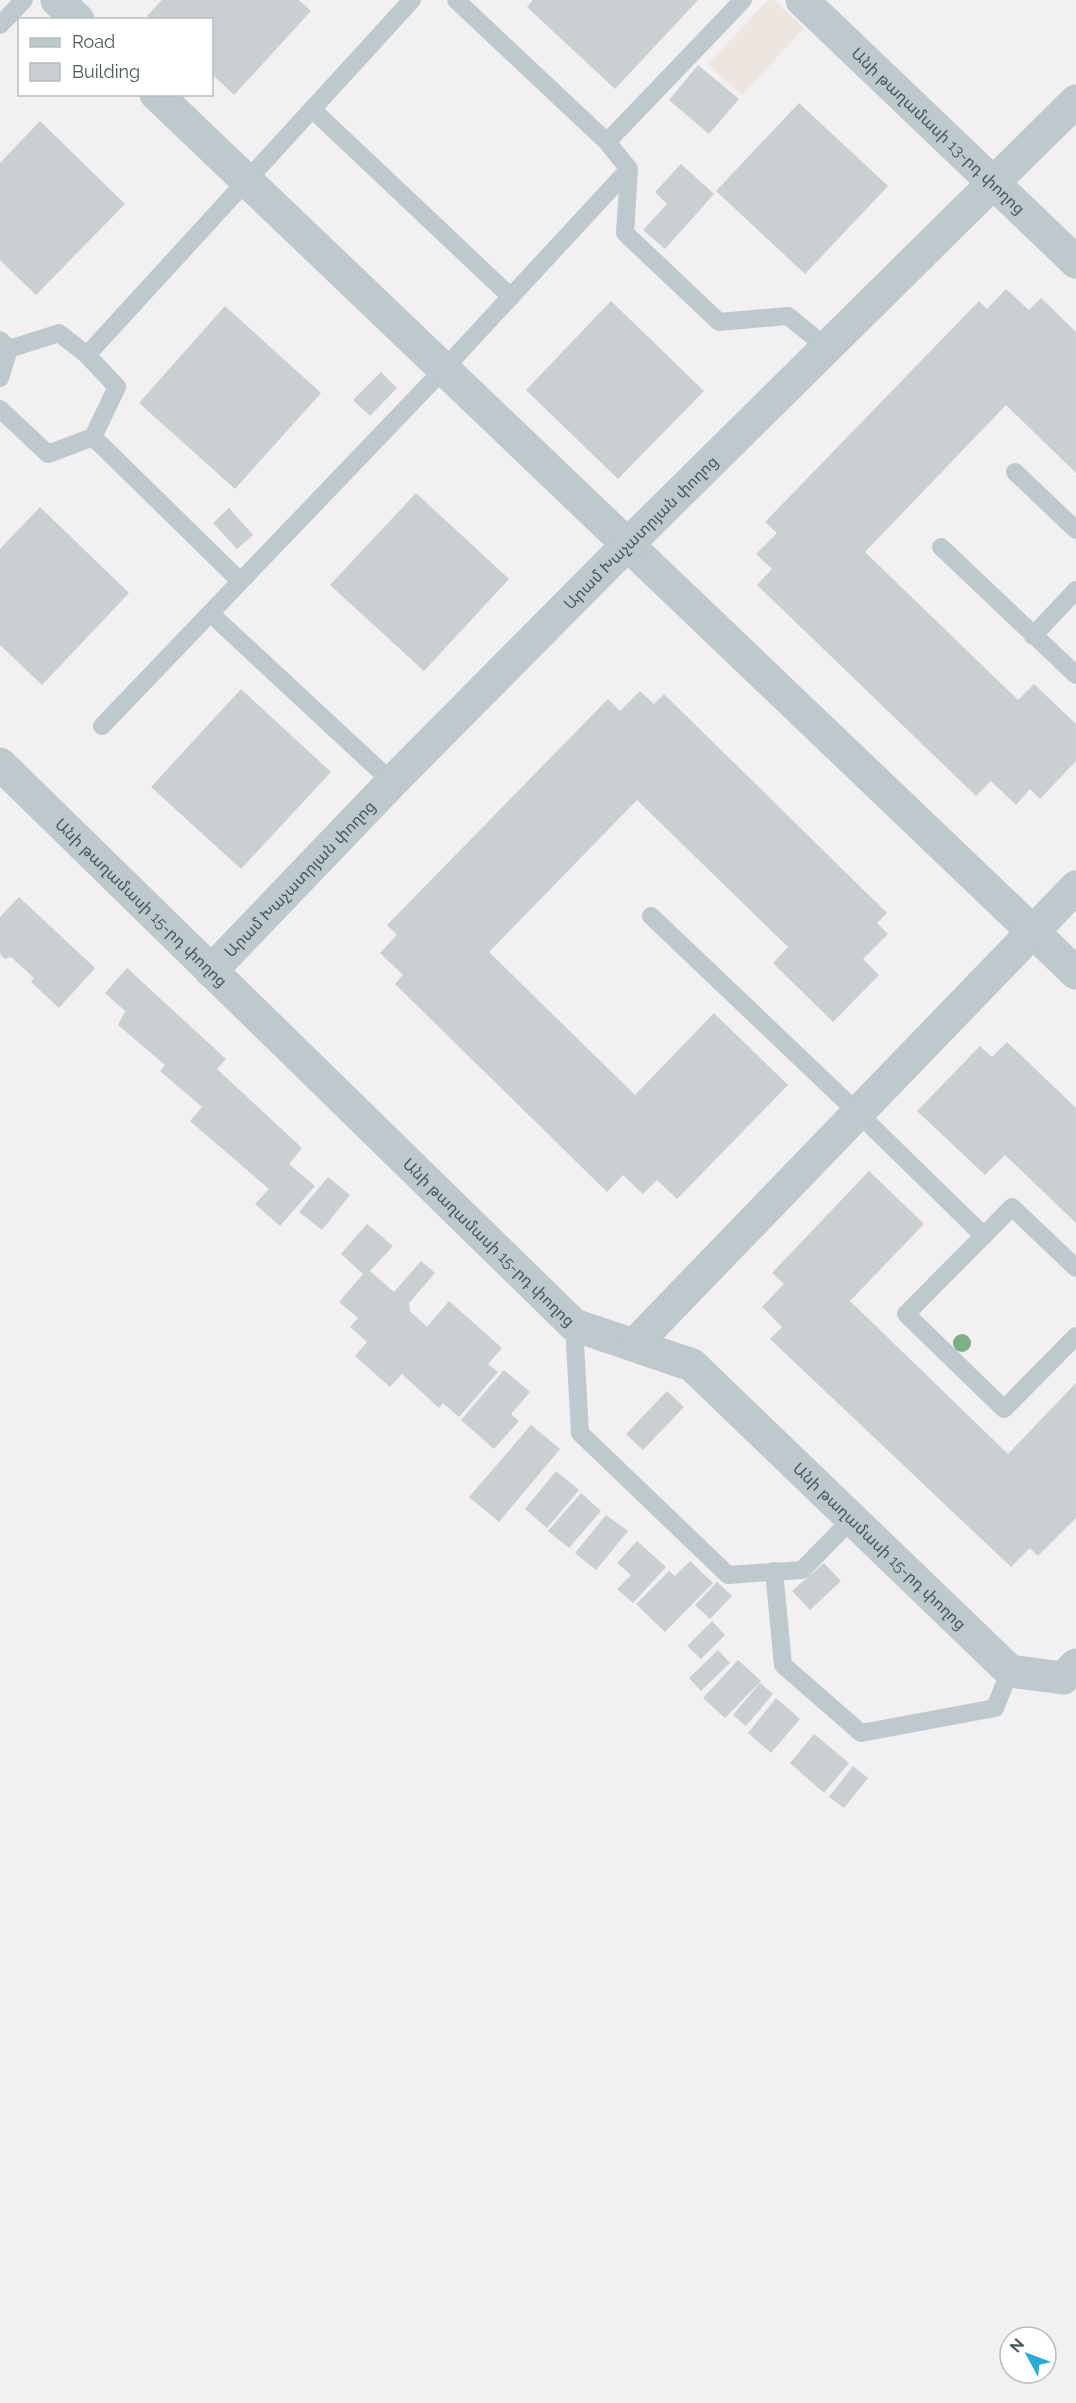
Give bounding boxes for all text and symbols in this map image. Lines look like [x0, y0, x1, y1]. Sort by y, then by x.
legend [18, 18, 213, 96]
text: Road [72, 31, 115, 52]
street label: Անի թաղամասի 13-րդ փողոց [848, 44, 1029, 218]
text: Building [72, 61, 140, 82]
street label: Արամ Խաչատրյան փողոց [560, 452, 722, 613]
street label: Արամ Խաչատրյան փողոց [220, 797, 379, 961]
street label: Անի թաղամասի 15-րդ փողոց [51, 815, 231, 991]
street label: Անի թաղամասի 15-րդ փողոց [399, 1154, 579, 1331]
street label: Անի թաղամասի 15-րդ փողոց [789, 1459, 970, 1634]
north arrow [998, 2325, 1058, 2385]
text: N [1006, 2335, 1028, 2356]

